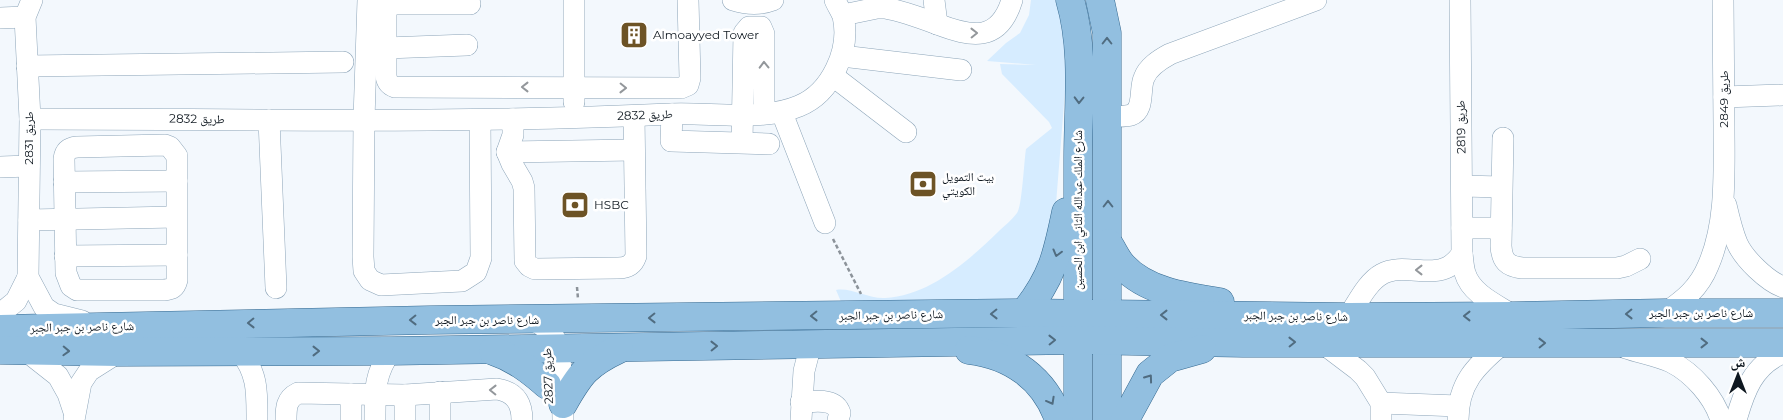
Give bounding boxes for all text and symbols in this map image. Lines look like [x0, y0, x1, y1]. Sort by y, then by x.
building icon: Almoayyed Tower [619, 20, 649, 50]
place label: Almoayyed Tower [653, 27, 759, 42]
one-way arrow [970, 28, 978, 38]
one-way arrow [1102, 37, 1112, 44]
one-way arrow [759, 60, 770, 68]
street label: طريق 2849 [1716, 70, 1731, 128]
one-way arrow [521, 82, 529, 92]
one-way arrow [620, 83, 627, 93]
one-way arrow [1074, 97, 1085, 105]
street label: طريق 2819 [1453, 100, 1469, 154]
street label: طريق 2832 [617, 106, 673, 123]
street label: طريق 2831 [21, 111, 36, 165]
street label: طريق 2832 [169, 111, 225, 127]
street label: شارع الملك عبدالله الثاني ابن الحسين [1070, 130, 1088, 290]
bank icon: بيت التمويل الكويتي [908, 169, 938, 199]
place label: بيت التمويل الكويتي [942, 169, 994, 201]
bank icon: HSBC [560, 190, 590, 220]
place label: HSBC [594, 197, 629, 212]
one-way arrow [1103, 199, 1113, 207]
one-way arrow [1052, 249, 1063, 258]
one-way arrow [1415, 265, 1422, 275]
street label: شارع ناصر بن جبر الجبر [1648, 305, 1753, 321]
street label: شارع ناصر بن جبر الجبر [838, 306, 943, 324]
street label: شارع ناصر بن جبر الجبر [1243, 307, 1348, 325]
one-way arrow [1625, 308, 1633, 319]
one-way arrow [990, 309, 998, 319]
one-way arrow [1160, 310, 1168, 320]
one-way arrow [810, 311, 818, 321]
one-way arrow [1463, 311, 1470, 321]
street label: شارع ناصر بن جبر الجبر [434, 312, 539, 328]
one-way arrow [647, 313, 655, 323]
one-way arrow [409, 315, 416, 325]
street label: شارع ناصر بن جبر الجبر [29, 318, 134, 336]
one-way arrow [246, 318, 254, 328]
one-way arrow [1048, 335, 1056, 345]
one-way arrow [1288, 337, 1296, 347]
one-way arrow [1538, 338, 1546, 348]
one-way arrow [1701, 338, 1709, 348]
one-way arrow [710, 341, 718, 351]
one-way arrow [62, 345, 70, 356]
one-way arrow [312, 346, 320, 356]
street label: طريق 2827 [539, 348, 556, 404]
north arrow [1713, 350, 1763, 400]
text: ش [1731, 353, 1746, 371]
one-way arrow [1143, 374, 1152, 384]
one-way arrow [489, 385, 497, 395]
one-way arrow [1044, 395, 1054, 404]

